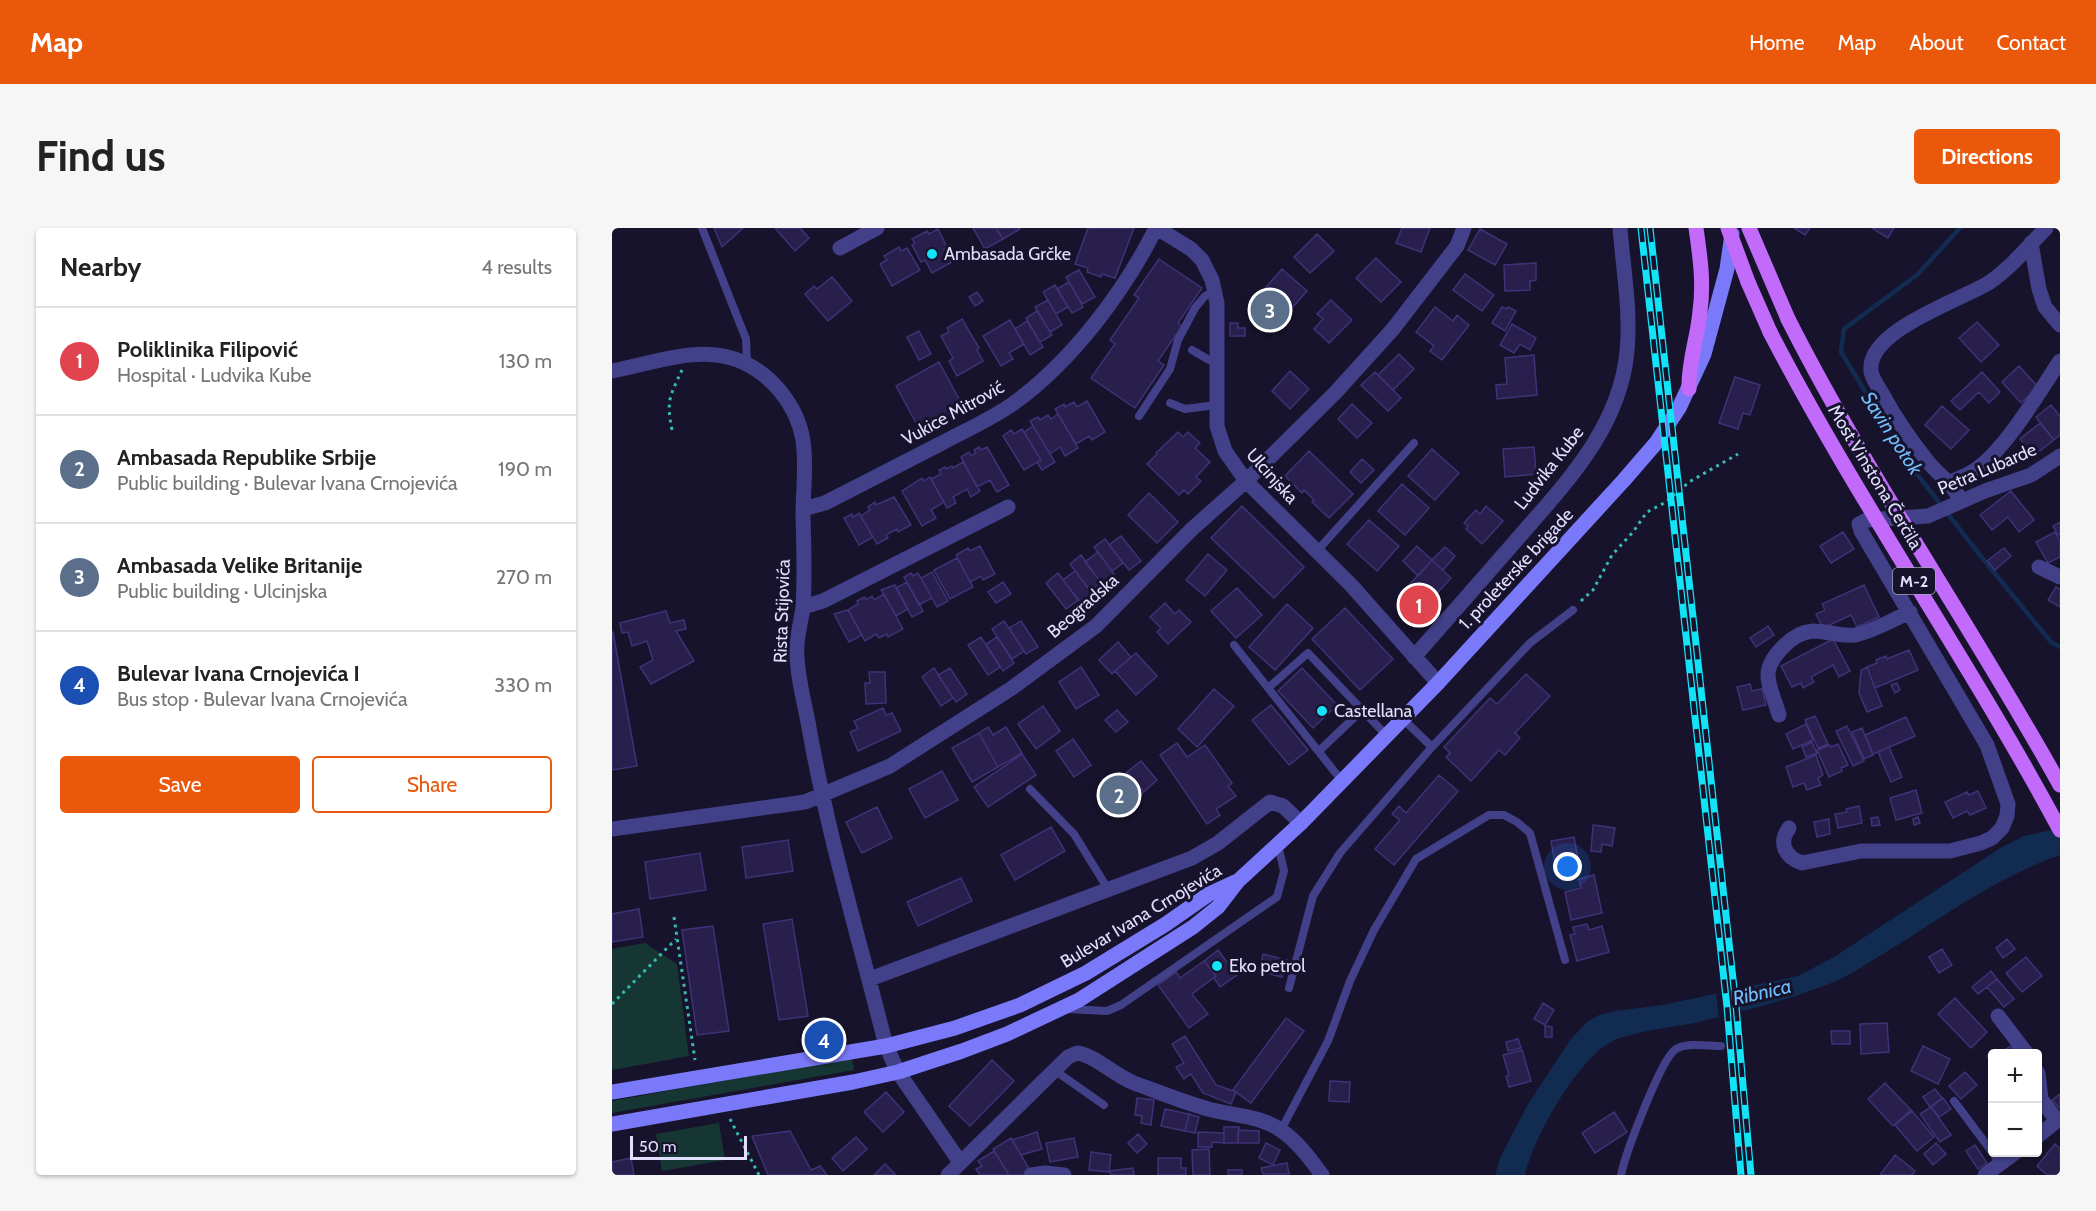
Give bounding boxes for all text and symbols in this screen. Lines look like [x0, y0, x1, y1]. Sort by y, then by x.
text: Map [30, 25, 83, 59]
text: Home [1749, 30, 1805, 55]
text: Map [1838, 30, 1876, 55]
text: About [1909, 30, 1963, 55]
text: Contact [1996, 30, 2066, 55]
button: Directions [1914, 129, 2060, 184]
text: Find us [36, 130, 165, 182]
place label: Ambasada Grčke [944, 243, 1071, 265]
marker: Ambasada Grčke [925, 247, 939, 261]
text: Nearby [60, 251, 141, 283]
text: 4 results [481, 255, 552, 279]
pin: 3 [1250, 288, 1290, 332]
text: Poliklinika Filipović [117, 336, 298, 363]
text: 1 [76, 349, 83, 373]
text: 130 m [499, 349, 552, 373]
text: Hospital · Ludvika Kube [117, 363, 311, 387]
street label: Vukice Mitrović [898, 376, 1008, 450]
water label: Savin potok [1856, 387, 1929, 480]
street label: Most Vinstona Čerčila [1823, 401, 1927, 553]
street label: Ludvika Kube [1510, 422, 1588, 514]
street label: Petra Lubarde [1934, 438, 2040, 500]
text: Ambasada Republike Srbije [117, 444, 376, 471]
street label: Ulcinjska [1241, 444, 1303, 508]
text: 2 [74, 457, 85, 481]
text: 190 m [498, 457, 552, 481]
text: Public building · Bulevar Ivana Crnojevića [117, 471, 458, 495]
street label: 1. proleterske brigade [1454, 504, 1578, 634]
text: Ambasada Velike Britanije [117, 552, 362, 579]
street label: Rista Stijovića [769, 558, 795, 663]
text: 3 [74, 565, 85, 589]
text: 270 m [496, 565, 552, 589]
road number: M-2 [1893, 568, 1935, 594]
street label: Beogradska [1043, 569, 1123, 643]
text: Public building · Ulcinjska [117, 579, 327, 603]
pin: 1 [1400, 582, 1438, 628]
text: Bulevar Ivana Crnojevića I [117, 660, 360, 687]
text: 4 [73, 673, 86, 697]
text: 330 m [494, 673, 552, 697]
text: Bus stop · Bulevar Ivana Crnojevića [117, 687, 408, 711]
place label: Castellana [1334, 700, 1413, 722]
marker: Castellana [1315, 704, 1329, 718]
button: Save [60, 756, 300, 813]
button: Share [312, 756, 552, 813]
pin: 2 [1100, 772, 1138, 818]
your location [1553, 852, 1582, 881]
street label: Bulevar Ivana Crnojevića [1056, 859, 1226, 973]
place label: Eko petrol [1229, 955, 1306, 977]
marker: Eko petrol [1210, 959, 1224, 973]
water label: Ribnica [1730, 974, 1794, 1010]
pin: 4 [804, 1018, 844, 1062]
map controls [1988, 1049, 2042, 1157]
button: + [1988, 1049, 2042, 1103]
button: − [1988, 1103, 2042, 1157]
scale bar [630, 1133, 747, 1160]
text: 50 m [639, 1137, 676, 1156]

